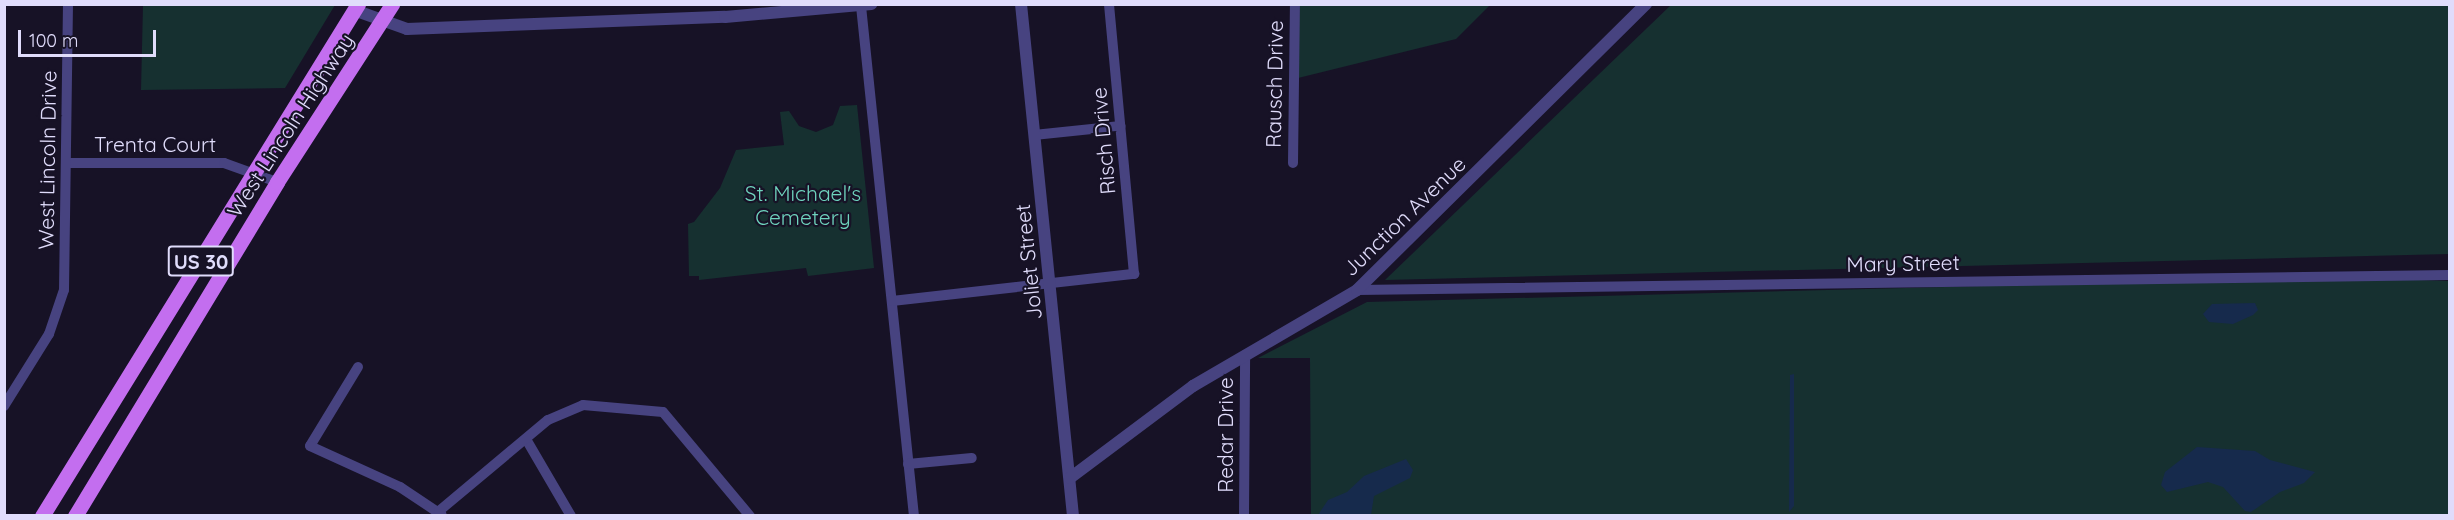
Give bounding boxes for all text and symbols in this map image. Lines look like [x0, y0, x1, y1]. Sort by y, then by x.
scale bar [21, 18, 159, 56]
street label: Rausch Drive [1260, 20, 1288, 148]
street label: West Lincoln Highway [221, 28, 359, 222]
text: 100 m [29, 29, 78, 52]
street label: West Lincoln Drive [33, 70, 61, 250]
street label: Risch Drive [1086, 86, 1120, 196]
street label: Trenta Court [94, 131, 216, 157]
street label: Junction Avenue [1337, 151, 1471, 281]
park label: St. Michael's Cemetery [745, 180, 861, 230]
street label: Joliet Street [1009, 203, 1047, 321]
road number: US 30 [166, 244, 236, 278]
street label: Mary Street [1846, 249, 1960, 277]
street label: Redar Drive [1212, 377, 1238, 493]

